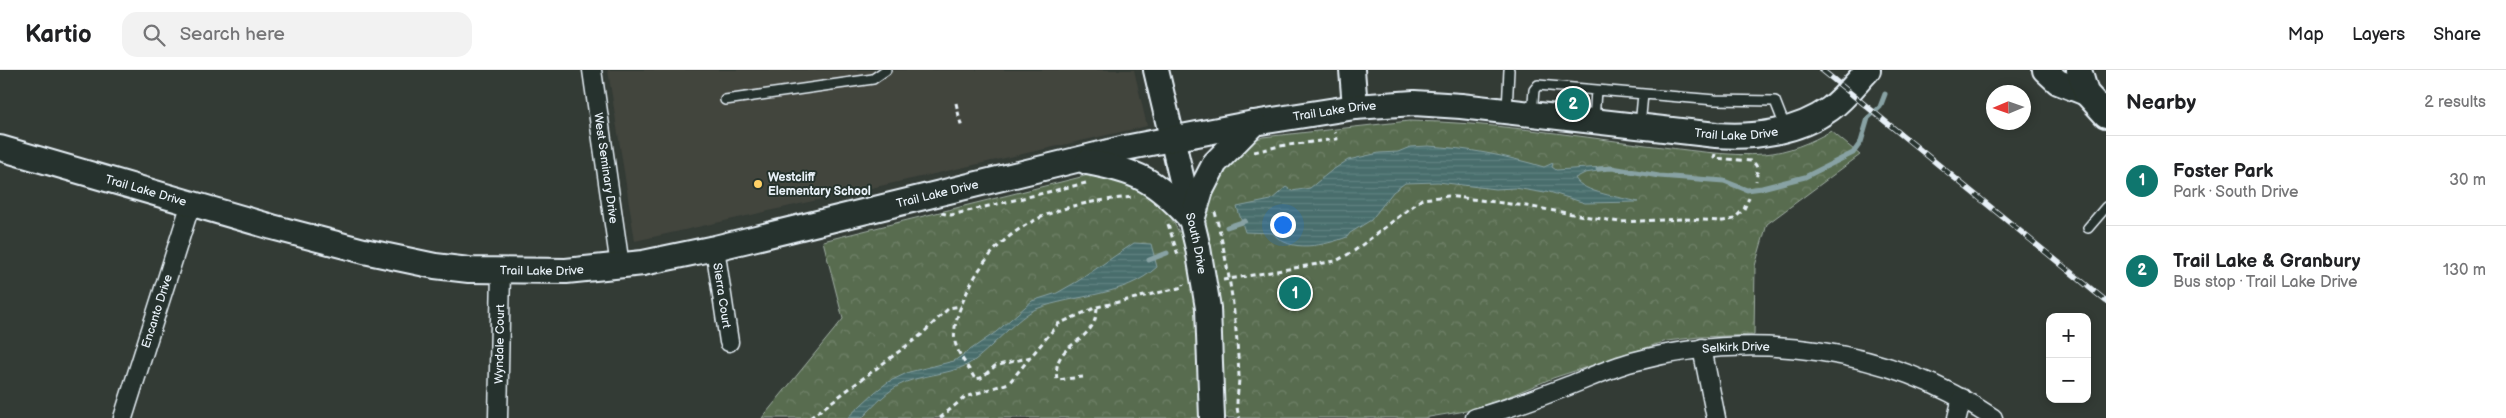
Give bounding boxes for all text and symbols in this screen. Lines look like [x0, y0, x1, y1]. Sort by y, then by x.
search box [122, 12, 472, 57]
text: Kartio [25, 20, 92, 49]
icon: search [140, 21, 168, 49]
text: Search here [180, 23, 285, 46]
text: Map [2288, 24, 2324, 45]
text: Layers [2352, 24, 2405, 45]
text: Share [2433, 24, 2481, 45]
pin: 2 [1557, 85, 1589, 123]
north arrow [1986, 85, 2031, 130]
text: Nearby [2126, 90, 2196, 115]
text: 2 results [2424, 93, 2486, 112]
street label: Trail Lake Drive [1292, 99, 1377, 125]
street label: West Seminary Drive [590, 112, 621, 225]
street label: Trail Lake Drive [1694, 124, 1780, 144]
text: Foster Park [2173, 160, 2273, 183]
place label: Westcliff Elementary School [768, 170, 871, 199]
text: 1 [2139, 171, 2145, 190]
text: 30 m [2449, 171, 2486, 190]
street label: Trail Lake Drive [103, 172, 188, 210]
street label: Trail Lake Drive [895, 177, 980, 211]
marker: Westcliff Elementary School [752, 178, 764, 190]
text: Park · South Drive [2173, 183, 2298, 202]
street label: South Drive [1182, 211, 1209, 275]
your location [1270, 212, 1296, 238]
text: Trail Lake & Granbury [2173, 250, 2361, 273]
text: 2 [2137, 261, 2147, 280]
text: 130 m [2443, 261, 2486, 280]
street label: Trail Lake Drive [500, 262, 585, 279]
street label: Sierra Court [709, 262, 734, 329]
street label: Encanto Drive [139, 273, 176, 350]
text: Bus stop · Trail Lake Drive [2173, 273, 2358, 292]
pin: 1 [1279, 274, 1311, 312]
street label: Wyndale Court [492, 304, 508, 384]
map controls [2046, 313, 2091, 403]
button: + [2046, 313, 2091, 358]
street label: Selkirk Drive [1702, 339, 1770, 357]
button: − [2046, 358, 2091, 403]

